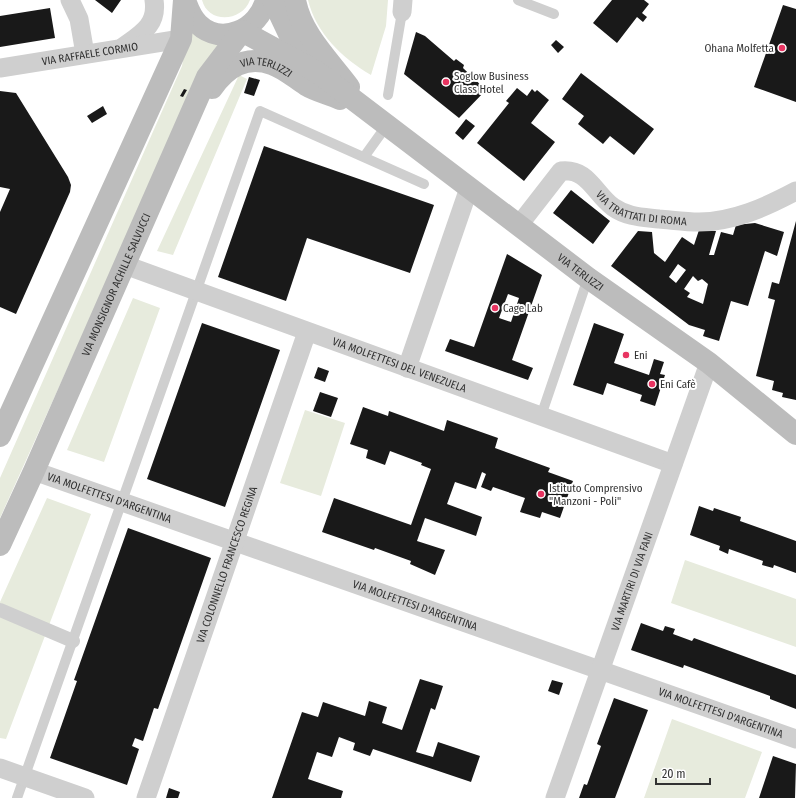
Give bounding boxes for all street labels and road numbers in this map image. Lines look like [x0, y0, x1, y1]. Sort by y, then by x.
street label: VIA RAFFAELE CORMIO [41, 40, 139, 68]
street label: VIA TERLIZZI [239, 55, 295, 80]
street label: VIA TRATTATI DI ROMA [593, 188, 687, 229]
street label: VIA MONSIGNOR ACHILLE SALVUCCI [79, 211, 153, 358]
street label: VIA TERLIZZI [555, 251, 606, 294]
street label: VIA MOLFETTESI DEL VENEZUELA [331, 335, 468, 395]
street label: VIA MOLFETTESI D'ARGENTINA [45, 470, 174, 526]
street label: VIA COLONNELLO FRANCESCO REGINA [194, 484, 260, 645]
street label: VIA MARTIRI DI VIA FANI [609, 530, 656, 633]
street label: VIA MOLFETTESI D'ARGENTINA [351, 578, 479, 633]
street label: VIA MOLFETTESI D'ARGENTINA [657, 685, 785, 741]

